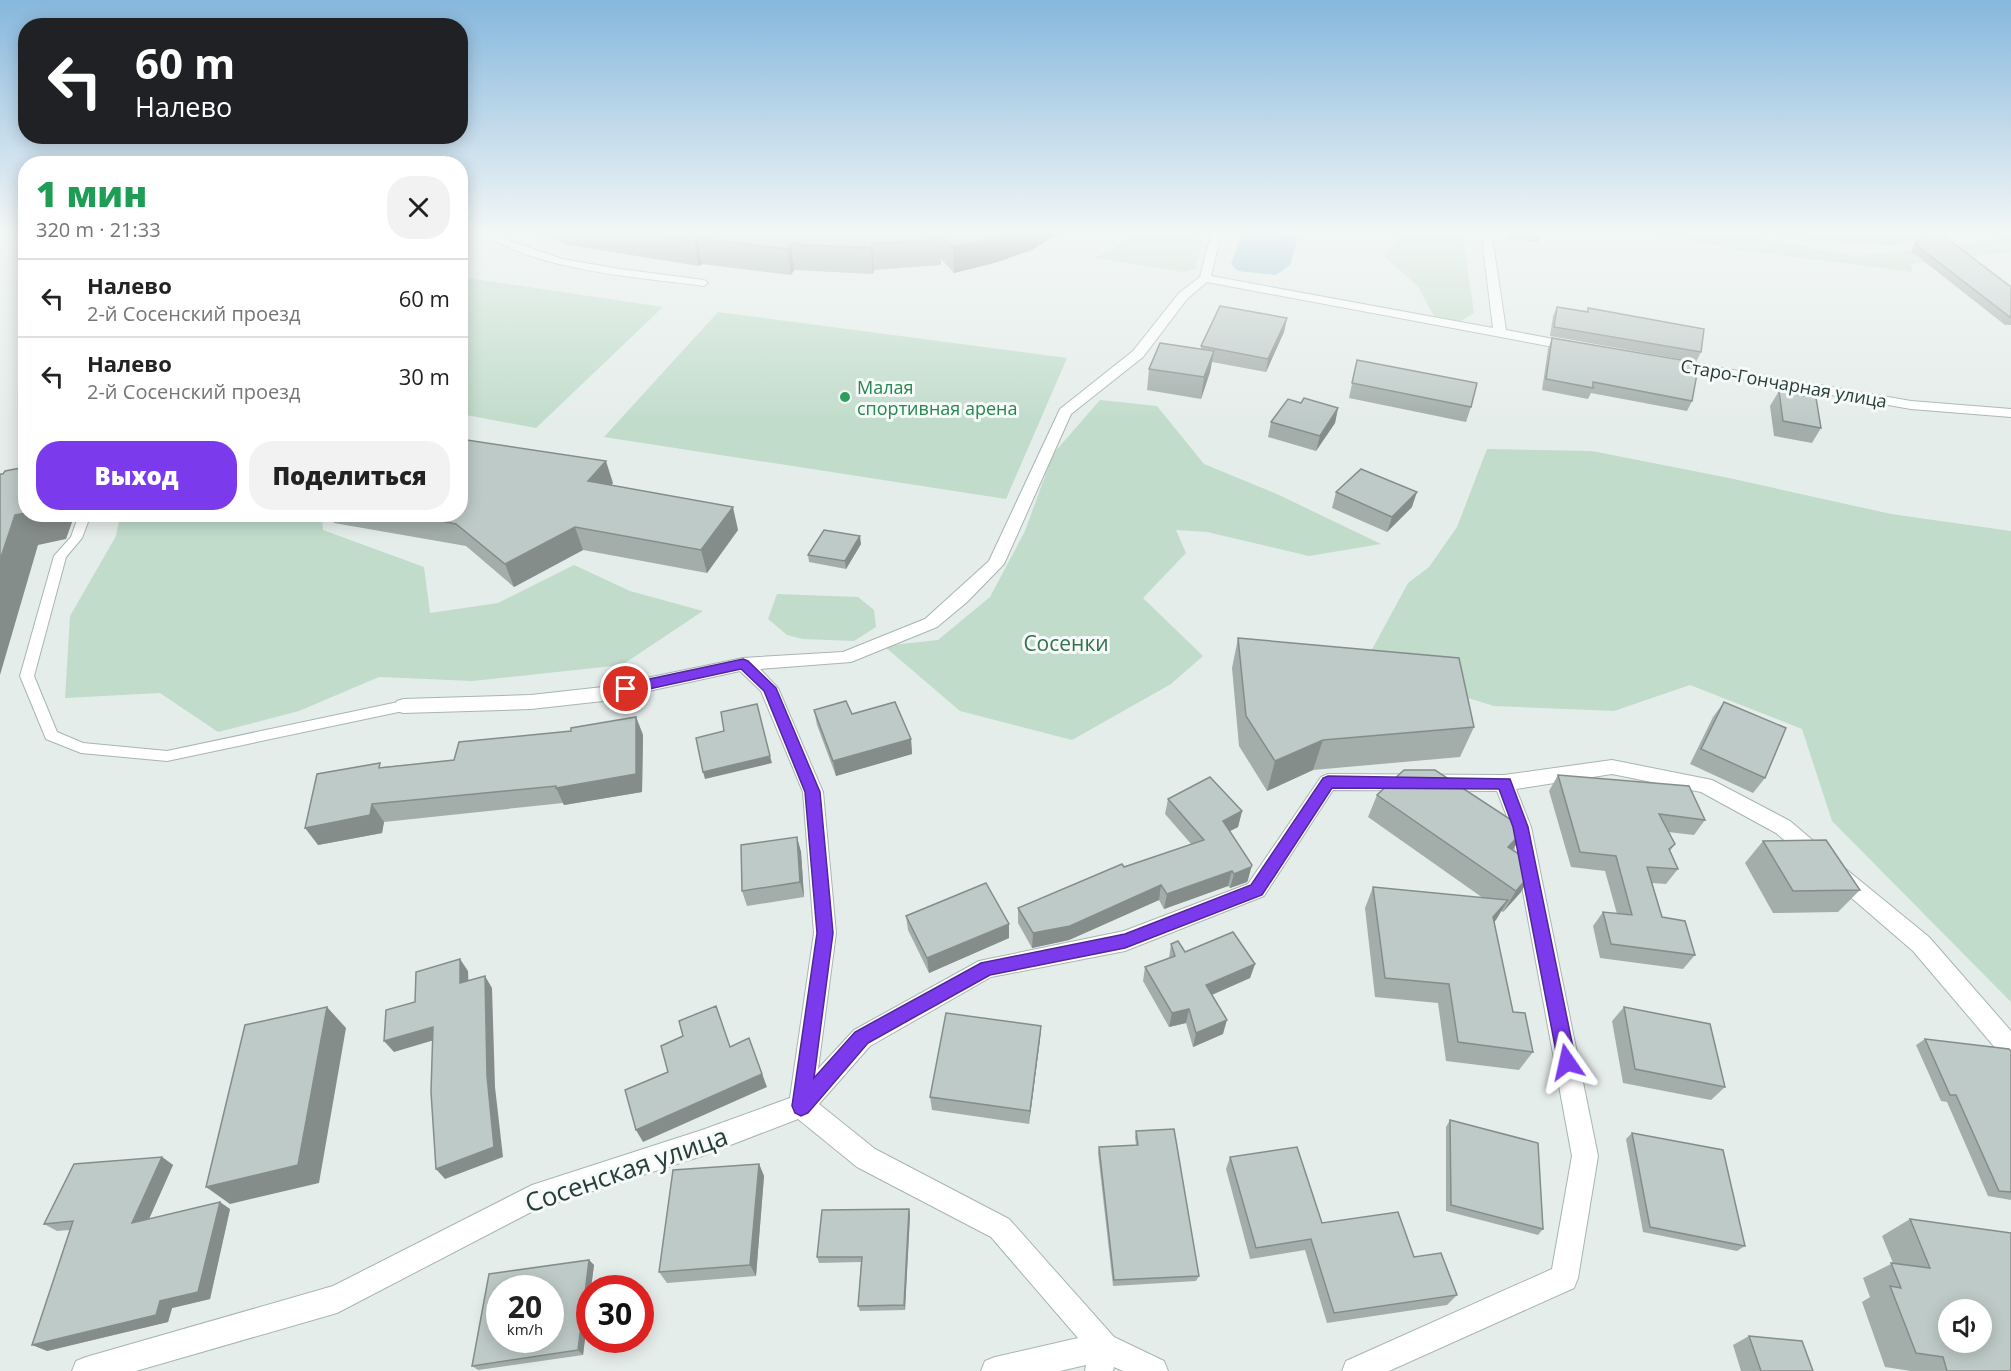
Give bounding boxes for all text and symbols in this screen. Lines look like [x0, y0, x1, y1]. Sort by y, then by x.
text: 60 m [135, 34, 235, 91]
icon: left [36, 42, 114, 120]
text: Налево [135, 88, 232, 125]
text: 1 мин [36, 169, 147, 218]
button: close [387, 176, 450, 239]
text: 320 m · 21:33 [36, 216, 161, 243]
text: Налево [87, 270, 172, 300]
icon: left [36, 282, 69, 315]
text: 60 m [399, 283, 450, 313]
text: 2-й Сосенский проезд [87, 300, 300, 327]
text: Налево [87, 348, 172, 378]
street label: Старо-Гончарная улица [1679, 353, 1889, 413]
icon: left [36, 360, 69, 393]
text: 30 m [399, 361, 450, 391]
place label: Малая спортивная арена [857, 375, 1017, 420]
text: 2-й Сосенский проезд [87, 378, 300, 405]
marker: Малая спортивная арена [838, 390, 852, 404]
button: Выход [36, 441, 237, 510]
button: Поделиться [249, 441, 450, 510]
park label: Сосенки [1023, 629, 1109, 657]
pin [600, 663, 651, 714]
icon: arrive [609, 672, 642, 705]
position arrow [1535, 1030, 1599, 1094]
street label: Сосенская улица [520, 1117, 732, 1221]
speed limit sign: 30 [576, 1275, 654, 1353]
text: 20 [508, 1286, 542, 1327]
map controls [1938, 1299, 1992, 1353]
button: sound [1938, 1299, 1992, 1353]
text: km/h [507, 1319, 543, 1339]

